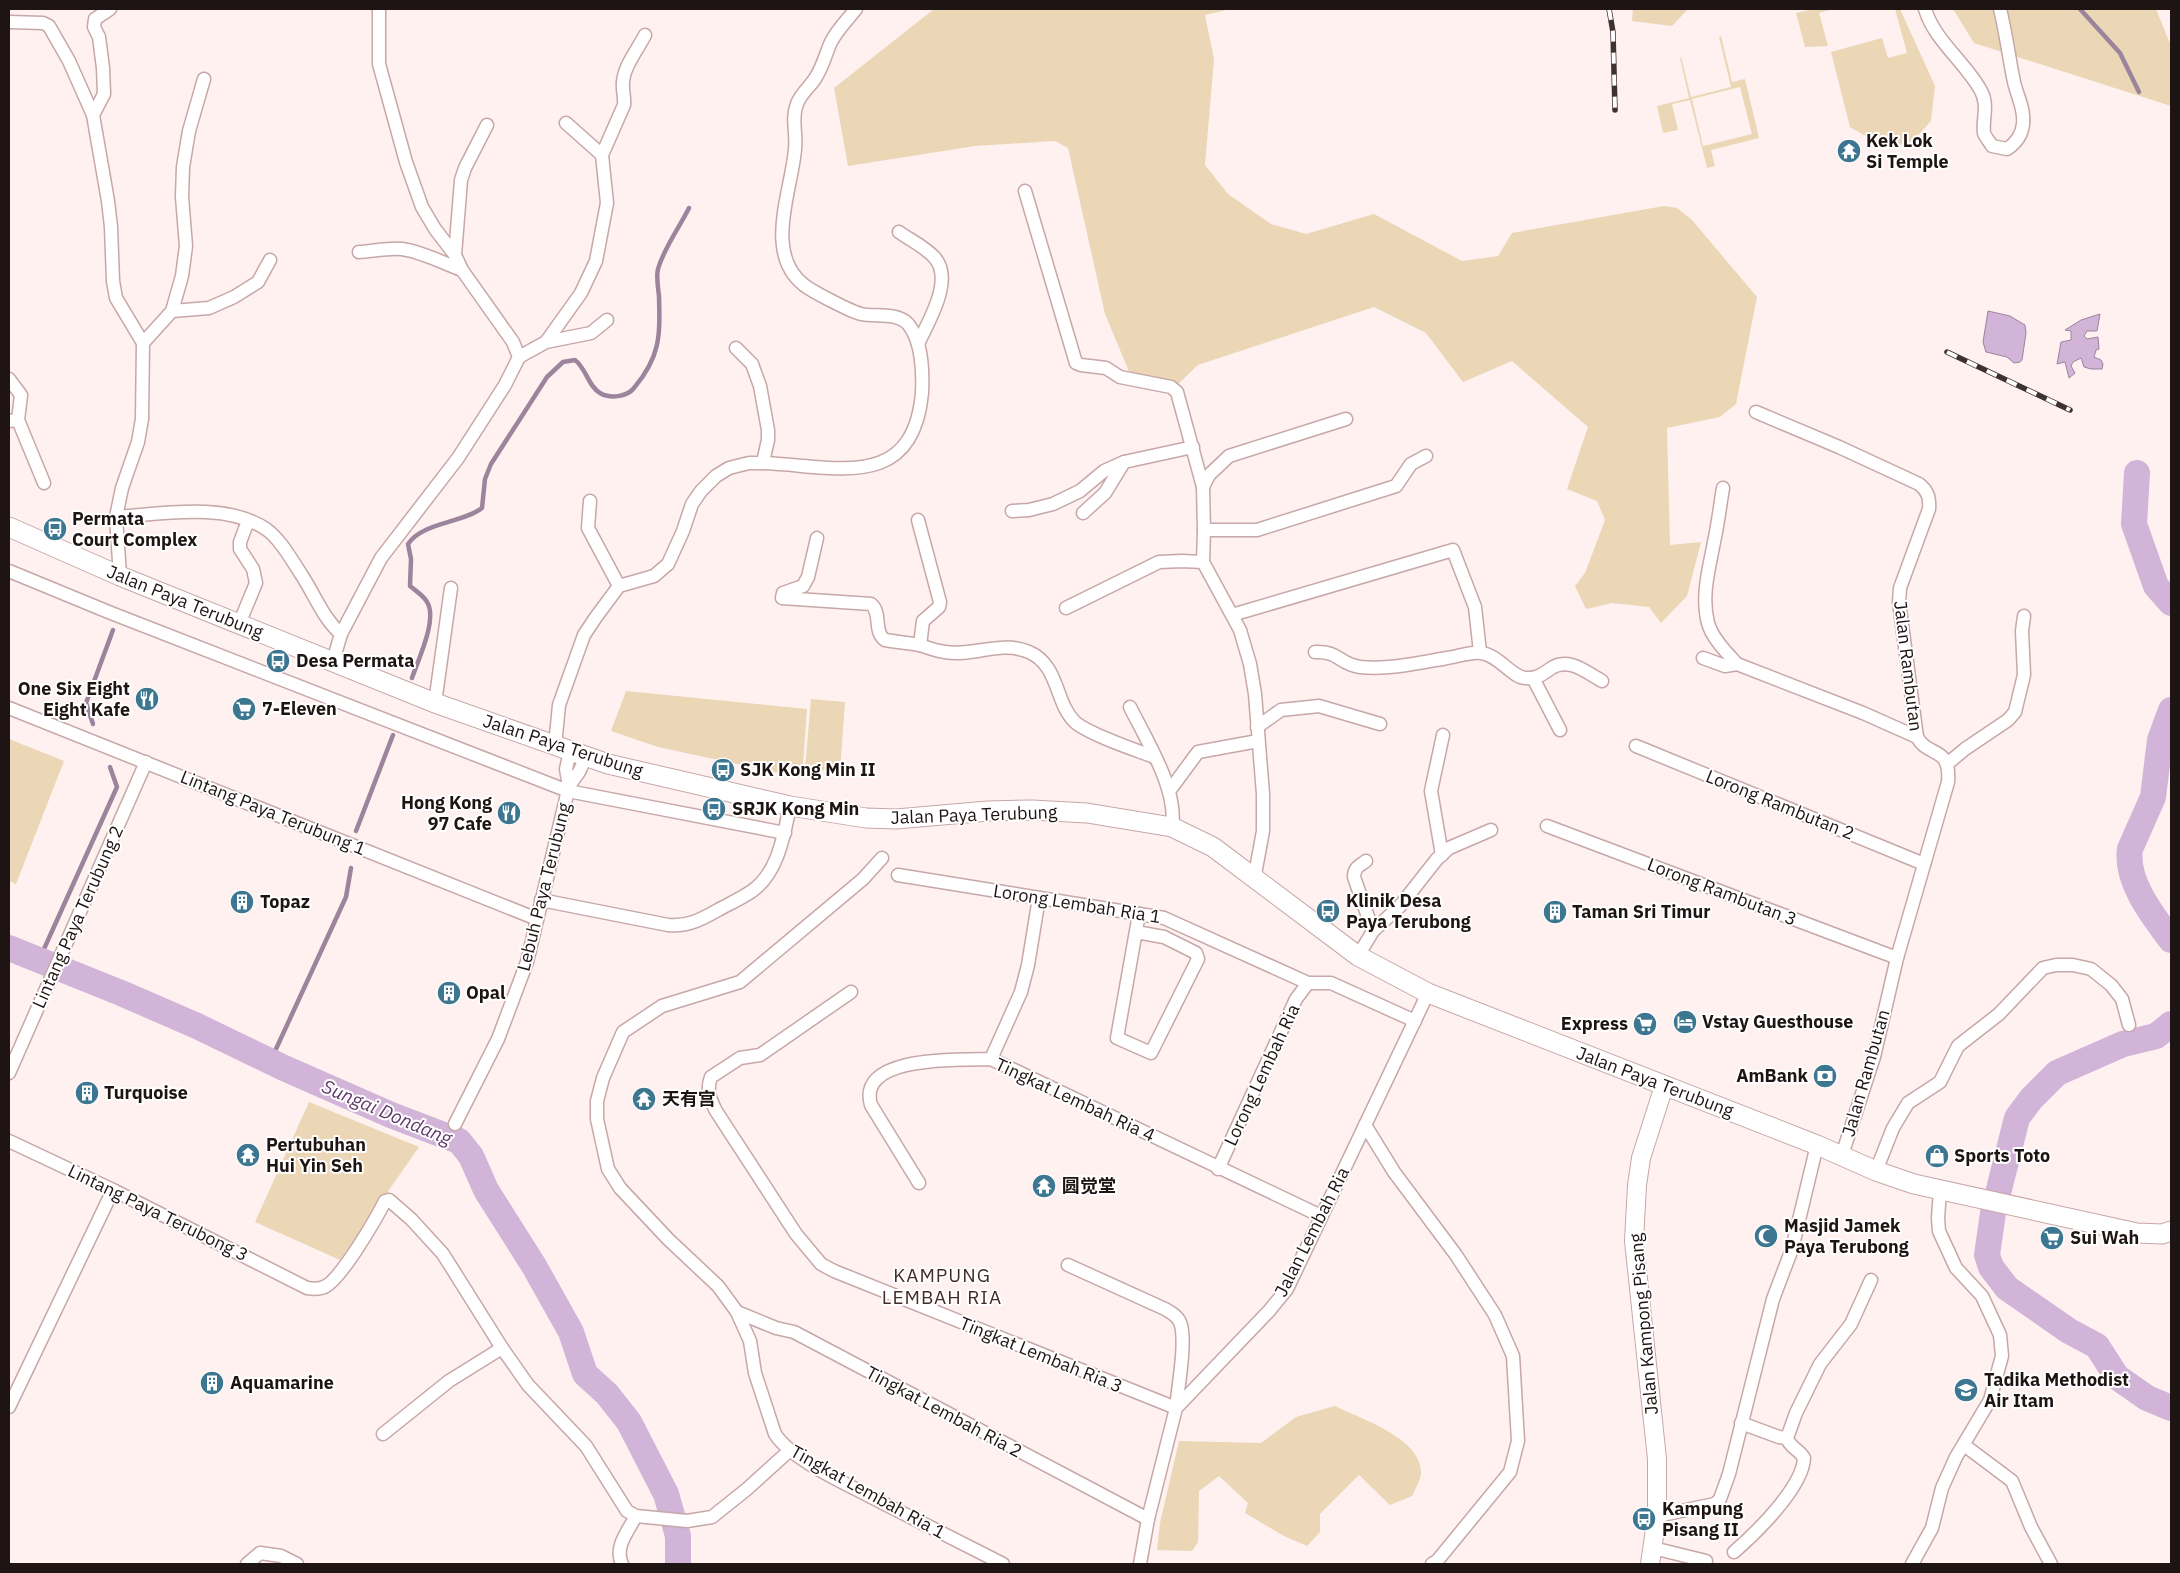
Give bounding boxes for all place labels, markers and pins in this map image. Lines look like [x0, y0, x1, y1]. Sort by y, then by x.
place label: Kek Lok Si Temple [1866, 129, 1949, 173]
temple icon: Kek Lok Si Temple [1836, 138, 1862, 164]
place label: Permata Court Complex [72, 507, 197, 551]
bus stop icon: Permata Court Complex [42, 516, 68, 542]
bus stop icon: Desa Permata [265, 648, 291, 674]
place label: Desa Permata [296, 649, 414, 672]
place label: One Six Eight Eight Kafe [18, 677, 130, 721]
restaurant icon: One Six Eight Eight Kafe [134, 686, 160, 712]
supermarket icon: 7-Eleven [231, 696, 257, 722]
place label: 7-Eleven [262, 697, 337, 720]
bus stop icon: SJK Kong Min II [710, 757, 736, 783]
place label: SJK Kong Min II [740, 758, 876, 781]
place label: Hong Kong 97 Cafe [401, 791, 492, 835]
bus stop icon: SRJK Kong Min [701, 796, 727, 822]
place label: SRJK Kong Min [732, 797, 859, 820]
restaurant icon: Hong Kong 97 Cafe [496, 800, 522, 826]
building icon: Topaz [229, 889, 255, 915]
place label: Klinik Desa Paya Terubong [1346, 889, 1471, 933]
place label: Topaz [260, 890, 310, 913]
bus stop icon: Klinik Desa Paya Terubong [1315, 898, 1341, 924]
building icon: Taman Sri Timur [1542, 899, 1568, 925]
place label: Taman Sri Timur [1572, 900, 1710, 923]
building icon: Opal [436, 980, 462, 1006]
place label: Opal [466, 981, 506, 1004]
hotel icon: Vstay Guesthouse [1672, 1009, 1698, 1035]
place label: Vstay Guesthouse [1702, 1010, 1853, 1033]
supermarket icon: Express [1632, 1011, 1658, 1037]
place label: Express [1561, 1012, 1628, 1035]
bank icon: AmBank [1812, 1063, 1838, 1089]
place label: AmBank [1736, 1064, 1809, 1087]
building icon: Turquoise [74, 1080, 100, 1106]
place label: Turquoise [104, 1081, 188, 1104]
temple icon: 天有宫 [631, 1086, 657, 1112]
place label: 天有宫 [662, 1087, 716, 1110]
place label: Pertubuhan Hui Yin Seh [266, 1133, 366, 1177]
temple icon: Pertubuhan Hui Yin Seh [235, 1142, 261, 1168]
shop icon: Sports Toto [1924, 1143, 1950, 1169]
place label: Sports Toto [1954, 1144, 2050, 1167]
temple icon: 圆觉堂 [1031, 1173, 1057, 1199]
place label: 圆觉堂 [1062, 1174, 1116, 1197]
place label: Masjid Jamek Paya Terubong [1784, 1214, 1909, 1258]
mosque icon: Masjid Jamek Paya Terubong [1753, 1223, 1779, 1249]
supermarket icon: Sui Wah [2039, 1225, 2065, 1251]
place label: Sui Wah [2070, 1226, 2139, 1249]
place label: Tadika Methodist Air Itam [1984, 1368, 2129, 1412]
building icon: Aquamarine [199, 1370, 225, 1396]
place label: Aquamarine [230, 1371, 334, 1394]
school or university icon: Tadika Methodist Air Itam [1953, 1377, 1979, 1403]
place label: Kampung Pisang II [1662, 1497, 1743, 1541]
bus stop icon: Kampung Pisang II [1631, 1506, 1657, 1532]

